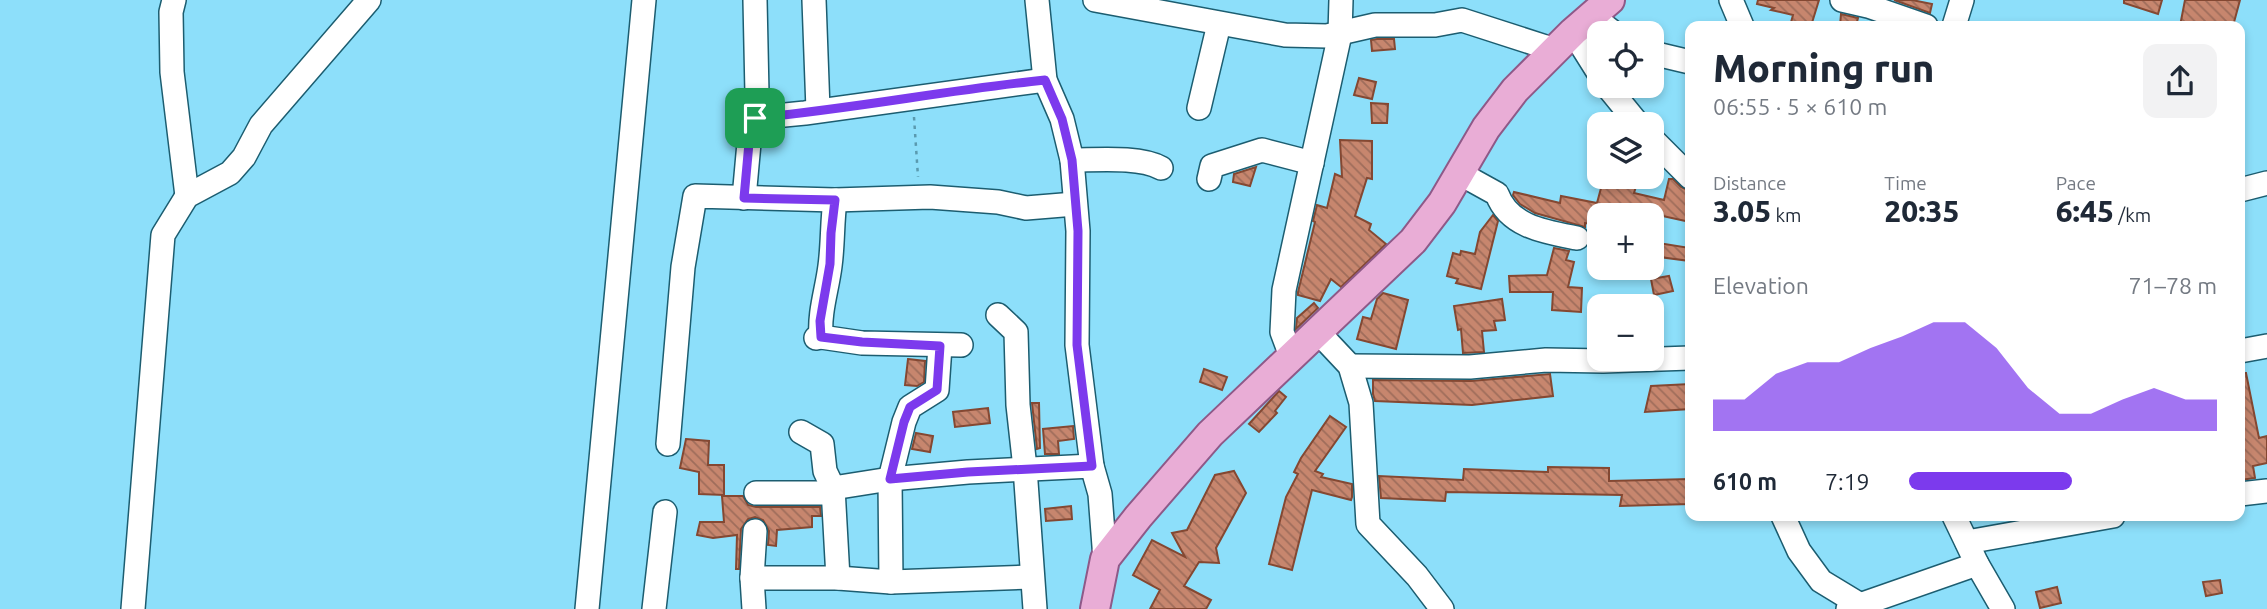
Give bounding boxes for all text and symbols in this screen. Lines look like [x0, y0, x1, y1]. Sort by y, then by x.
map controls [1587, 21, 1664, 371]
button: locate [1587, 21, 1664, 98]
button: share [2143, 44, 2217, 118]
text: Morning run [1713, 47, 1934, 89]
pin [725, 88, 785, 148]
text: 06:55 · 5 × 610 m [1713, 94, 1887, 119]
icon: arrive [736, 99, 774, 137]
button: layers [1587, 112, 1664, 189]
text: Distance [1713, 172, 1787, 194]
text: Time [1884, 172, 1927, 194]
text: Pace [2056, 172, 2096, 194]
text: 3.05 [1713, 194, 1771, 228]
text: 20:35 [1884, 194, 1959, 228]
text: 6:45 [2056, 194, 2114, 228]
button: + [1587, 203, 1664, 280]
text: km [1771, 204, 1801, 226]
text: /km [2114, 204, 2151, 226]
text: Elevation [1713, 273, 1809, 298]
text: 71–78 m [2129, 273, 2217, 298]
button: − [1587, 294, 1664, 371]
text: 610 m [1713, 469, 1777, 494]
text: 7:19 [1825, 469, 1870, 494]

